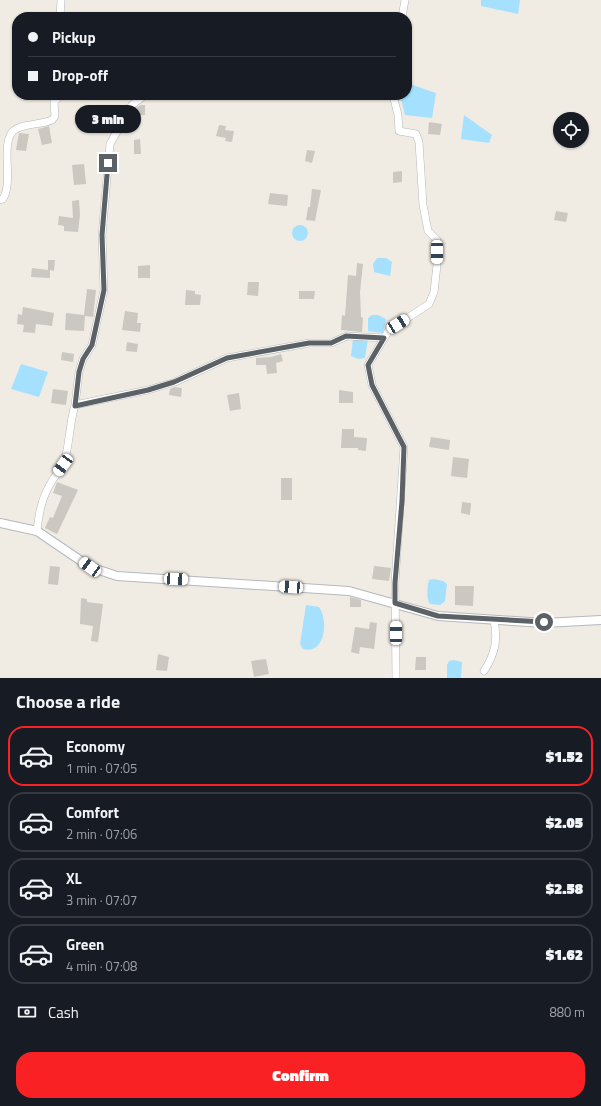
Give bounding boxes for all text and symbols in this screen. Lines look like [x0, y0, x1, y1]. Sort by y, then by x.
text: Pickup [52, 26, 96, 49]
text: Drop-off [52, 64, 108, 87]
callout: 3 min [75, 105, 141, 133]
text: 3 min [92, 109, 124, 129]
map controls [553, 112, 589, 148]
button: locate [553, 112, 589, 148]
route end [99, 154, 117, 172]
car [431, 240, 443, 264]
car [385, 313, 411, 335]
car [51, 452, 75, 478]
car [77, 555, 103, 579]
car [164, 572, 188, 586]
car [279, 580, 303, 594]
route start [535, 613, 553, 631]
car [390, 621, 402, 645]
text: Choose a ride [16, 688, 120, 715]
text: Economy [66, 735, 125, 758]
icon: car [18, 738, 54, 774]
text: $1.52 [546, 745, 583, 768]
text: 1 min · 07:05 [66, 758, 137, 778]
text: Comfort [66, 801, 119, 824]
icon: car [18, 804, 54, 840]
text: $2.05 [546, 811, 583, 834]
text: 2 min · 07:06 [66, 824, 137, 844]
text: XL [66, 867, 82, 890]
icon: car [18, 870, 54, 906]
text: $2.58 [546, 877, 583, 900]
text: 3 min · 07:07 [66, 890, 137, 910]
text: Green [66, 933, 104, 956]
icon: car [18, 936, 54, 972]
text: $1.62 [546, 943, 583, 966]
text: 4 min · 07:08 [66, 956, 137, 976]
icon: cash [16, 1001, 38, 1023]
text: Cash [48, 1001, 79, 1024]
text: 880 m [549, 1002, 585, 1022]
button: Confirm [16, 1052, 585, 1098]

